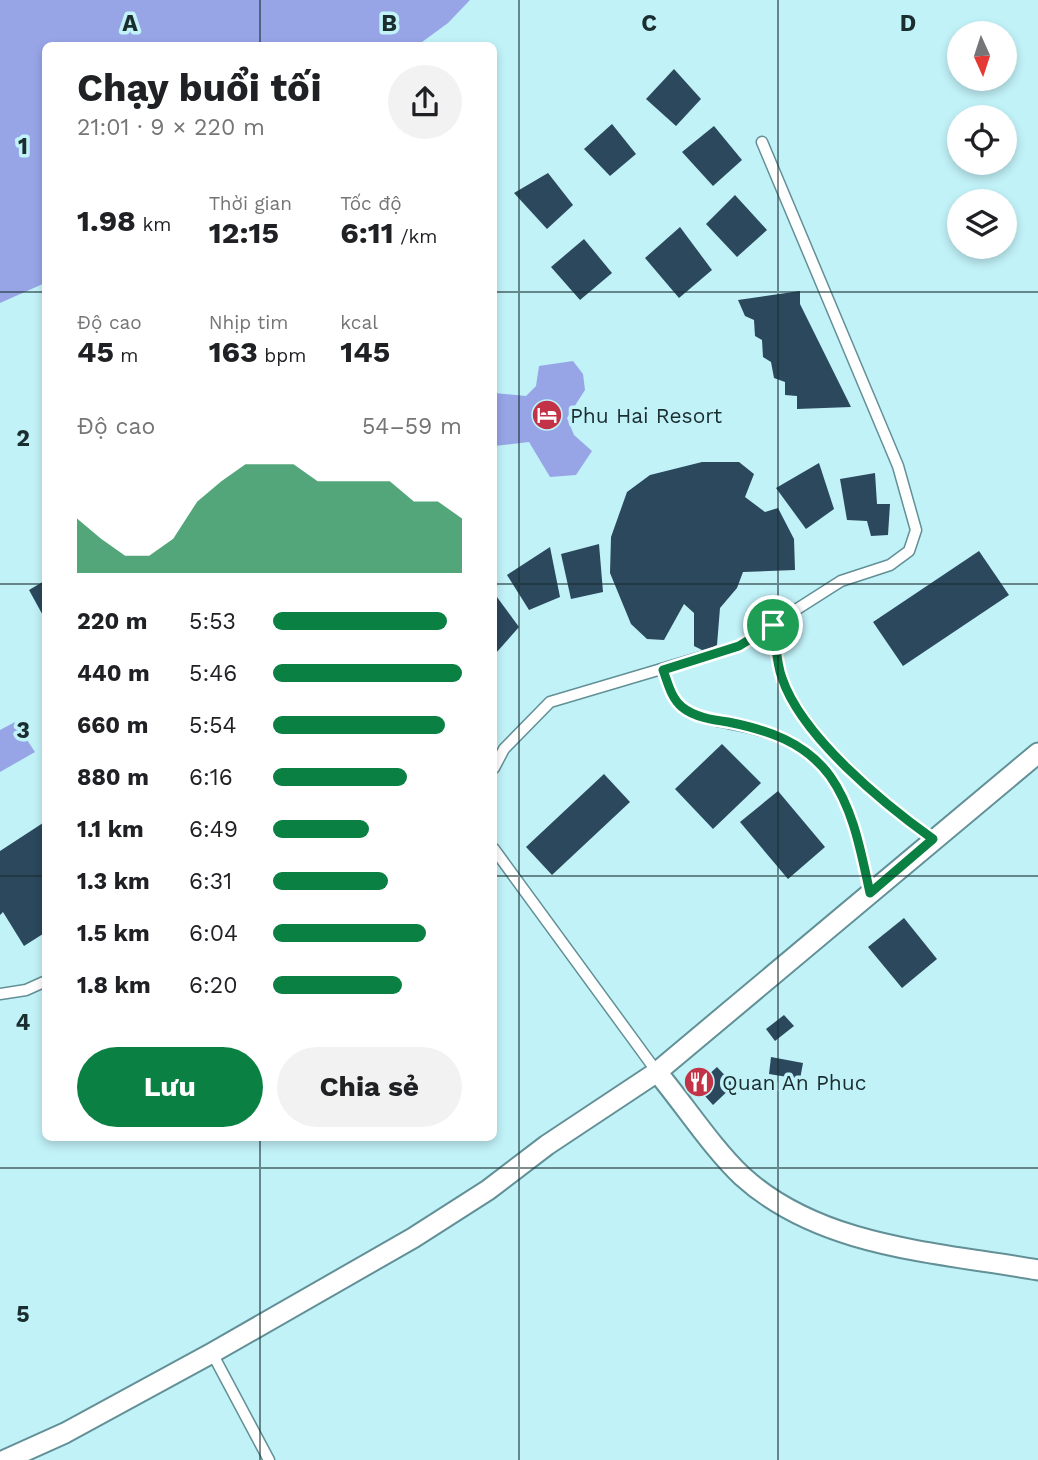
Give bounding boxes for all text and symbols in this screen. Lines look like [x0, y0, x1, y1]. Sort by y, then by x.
text: A [122, 10, 138, 37]
text: B [381, 10, 397, 37]
text: C [641, 10, 657, 37]
text: D [900, 10, 916, 37]
north arrow [947, 21, 1017, 91]
map controls [947, 21, 1017, 259]
button: share [388, 65, 462, 139]
text: Chạy buổi tối [77, 66, 322, 110]
button: locate [947, 105, 1017, 175]
text: 21:01 · 9 × 220 m [77, 114, 265, 141]
text: 1 [18, 133, 28, 160]
button: layers [947, 189, 1017, 259]
text: Thời gian [209, 192, 292, 215]
text: Tốc độ [340, 192, 402, 215]
text: 1.98 [77, 203, 136, 238]
text: km [136, 213, 171, 236]
text: 12:15 [209, 215, 279, 250]
text: 6:11 [340, 215, 394, 250]
text: /km [394, 225, 437, 248]
text: Độ cao [77, 311, 142, 334]
text: Nhịp tim [209, 311, 288, 334]
text: kcal [340, 311, 378, 334]
text: 45 [77, 334, 114, 369]
text: 163 [209, 334, 258, 369]
text: 145 [340, 334, 390, 369]
text: m [114, 344, 138, 367]
text: bpm [258, 344, 306, 367]
hotel icon: Phu Hai Resort [530, 398, 564, 432]
place label: Phu Hai Resort [570, 403, 722, 428]
text: Độ cao [77, 413, 155, 440]
text: 54–59 m [362, 413, 462, 440]
text: 2 [16, 425, 30, 452]
pin [743, 595, 803, 655]
icon: arrive [754, 606, 792, 644]
text: 220 m [77, 608, 147, 635]
text: 5:53 [189, 608, 236, 635]
text: 440 m [77, 660, 150, 687]
text: 5:46 [189, 660, 237, 687]
text: 660 m [77, 712, 148, 739]
text: 5:54 [189, 712, 237, 739]
text: 3 [16, 717, 30, 744]
text: 880 m [77, 764, 149, 791]
text: 6:16 [189, 764, 233, 791]
text: 1.1 km [77, 816, 144, 843]
text: 6:49 [189, 816, 238, 843]
text: 1.3 km [77, 868, 150, 895]
text: 6:31 [189, 868, 232, 895]
text: 1.5 km [77, 920, 150, 947]
text: 6:04 [189, 920, 238, 947]
text: 1.8 km [77, 972, 151, 999]
text: 6:20 [189, 972, 238, 999]
text: 4 [16, 1009, 31, 1036]
button: Lưu [77, 1047, 263, 1127]
button: Chia sẻ [277, 1047, 462, 1127]
restaurant icon: Quan An Phuc [682, 1065, 716, 1099]
place label: Quan An Phuc [722, 1070, 866, 1095]
text: 5 [16, 1301, 30, 1328]

